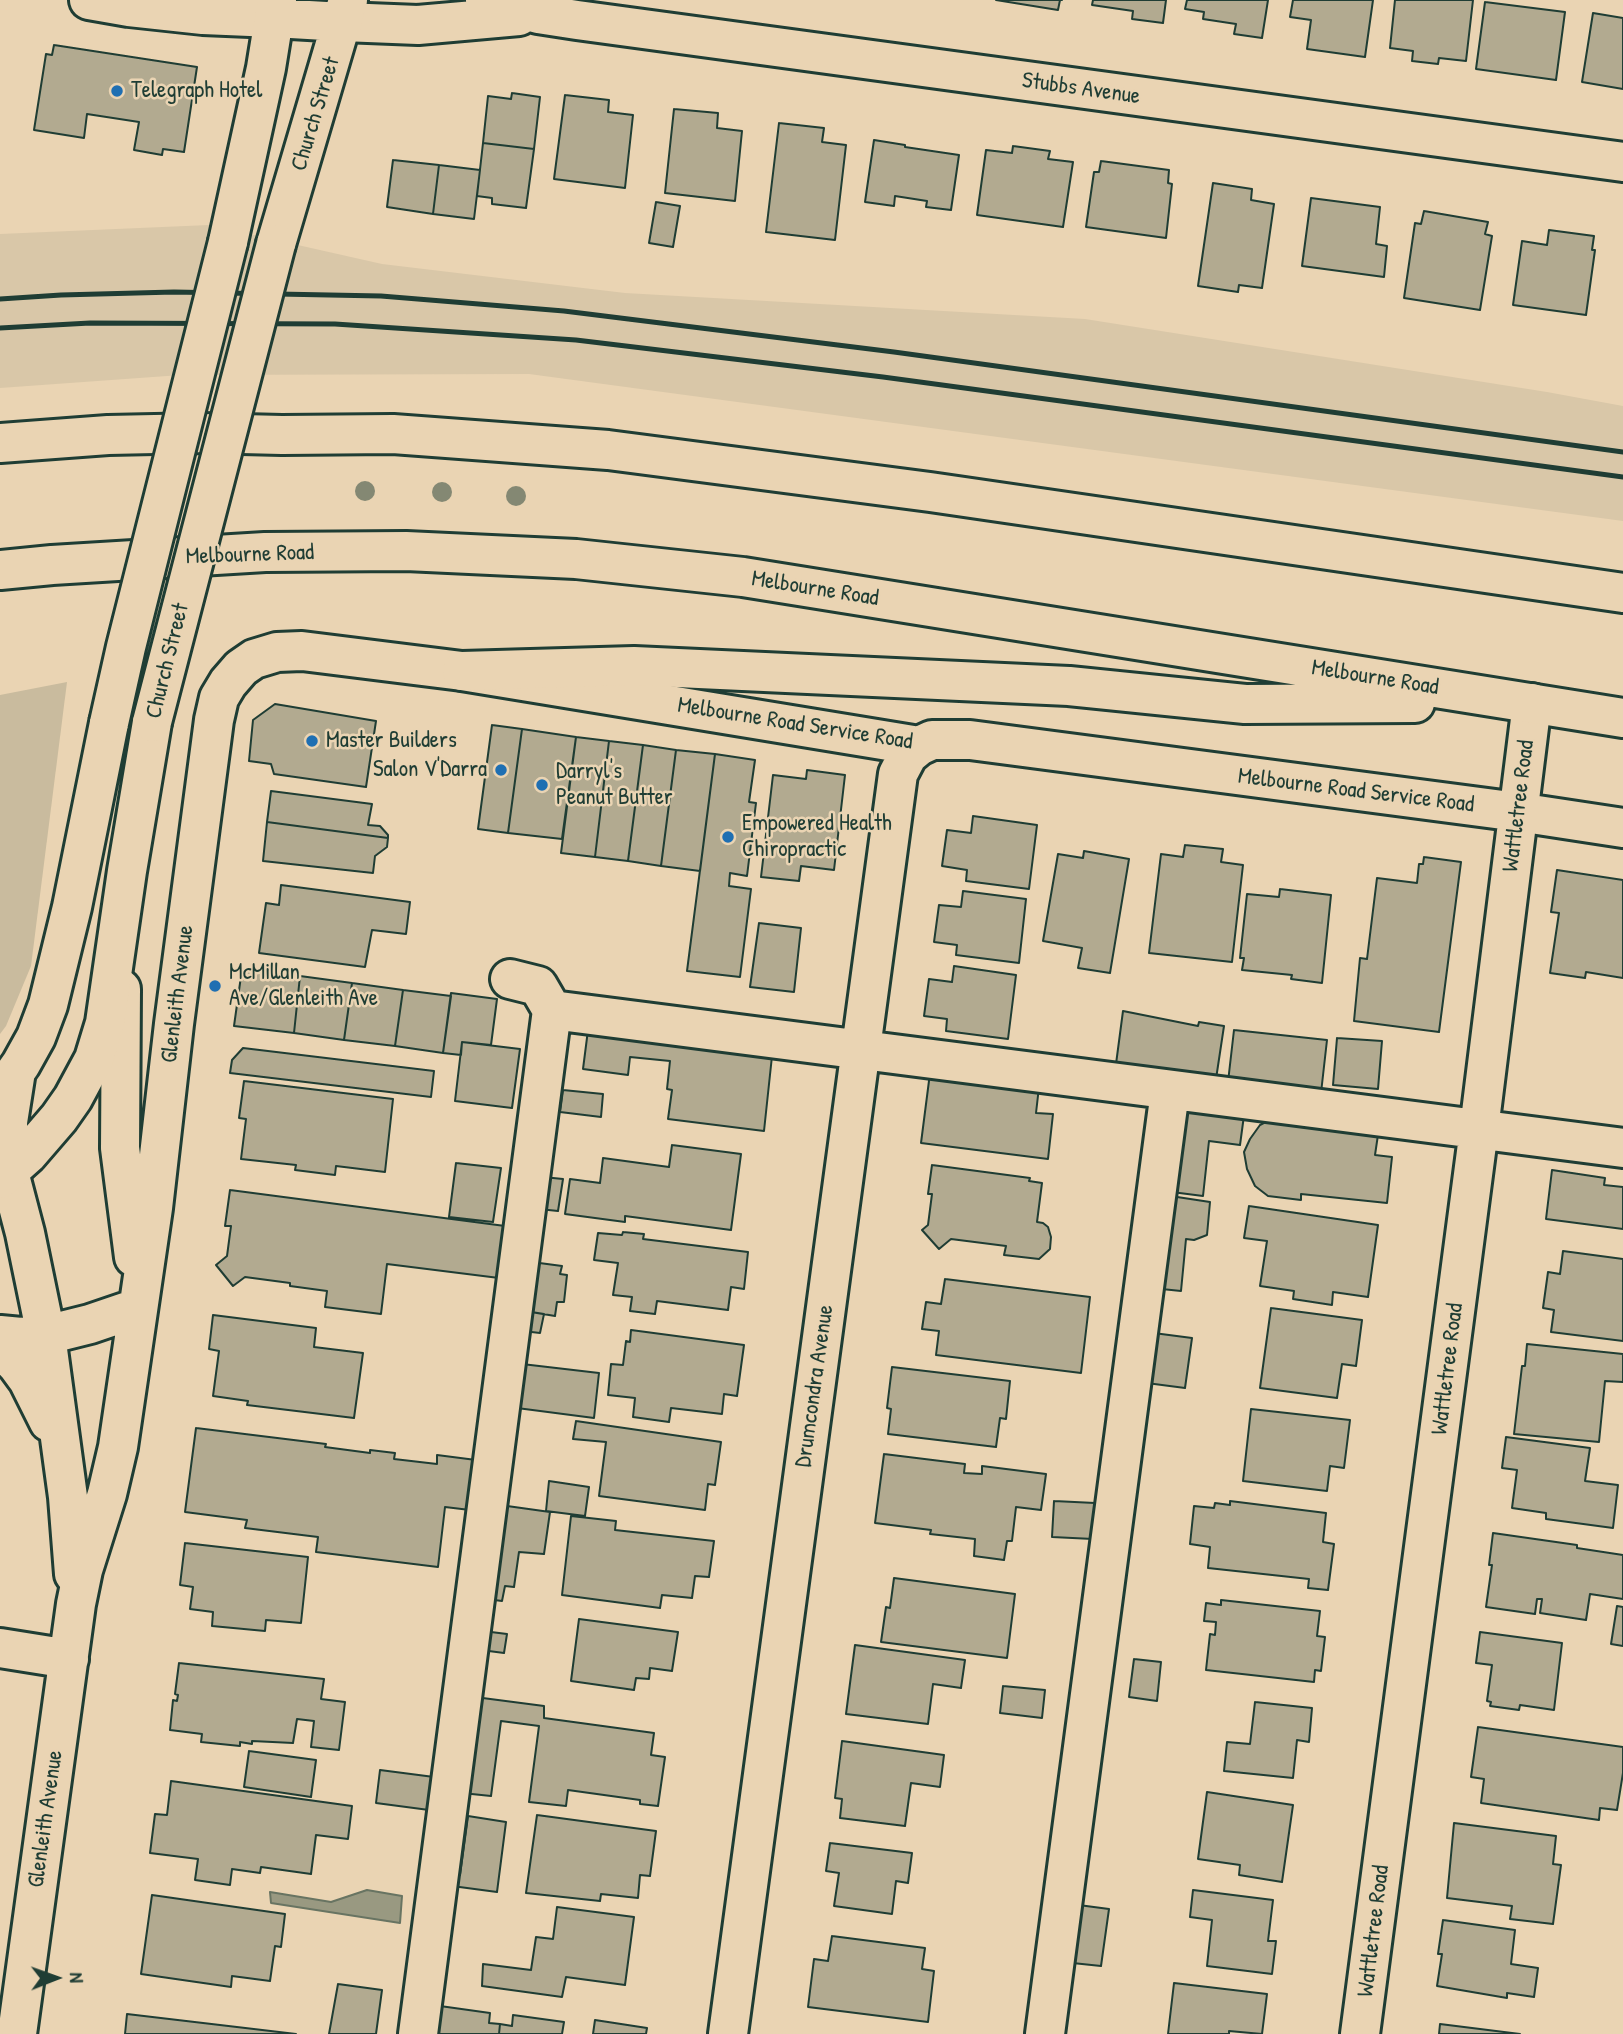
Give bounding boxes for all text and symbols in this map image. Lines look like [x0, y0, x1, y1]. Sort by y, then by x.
street label: Church Street [286, 54, 346, 174]
street label: Stubbs Avenue [1020, 67, 1142, 111]
place label: Telegraph Hotel [131, 77, 262, 105]
marker: Telegraph Hotel [109, 83, 125, 99]
street label: Melbourne Road [185, 539, 315, 571]
street label: Melbourne Road [749, 565, 881, 613]
street label: Church Street [140, 601, 196, 721]
street label: Melbourne Road [1309, 654, 1441, 702]
street label: Melbourne Road Service Road [676, 692, 914, 756]
place label: Master Builders [326, 727, 457, 755]
marker: Master Builders [304, 733, 320, 749]
street label: Wattletree Road [1497, 739, 1541, 873]
place label: Salon V'Darra [373, 756, 487, 784]
place label: Darryl's Peanut Butter [556, 758, 673, 812]
marker: Salon V'Darra [493, 762, 509, 778]
street label: Melbourne Road Service Road [1236, 763, 1476, 819]
marker: Darryl's Peanut Butter [534, 777, 550, 793]
place label: Empowered Health Chiropractic [742, 810, 892, 864]
marker: Empowered Health Chiropractic [720, 829, 736, 845]
street label: Glenleith Avenue [156, 924, 200, 1064]
place label: McMillan Ave/Glenleith Ave [229, 959, 378, 1013]
marker: McMillan Ave/Glenleith Ave [207, 978, 223, 994]
street label: Wattletree Road [1426, 1302, 1470, 1436]
street label: Drumcondra Avenue [790, 1303, 840, 1469]
street label: Glenleith Avenue [23, 1749, 69, 1889]
street label: Wattletree Road [1352, 1864, 1396, 1998]
north arrow [21, 1943, 91, 2013]
text: N [64, 1972, 90, 1983]

